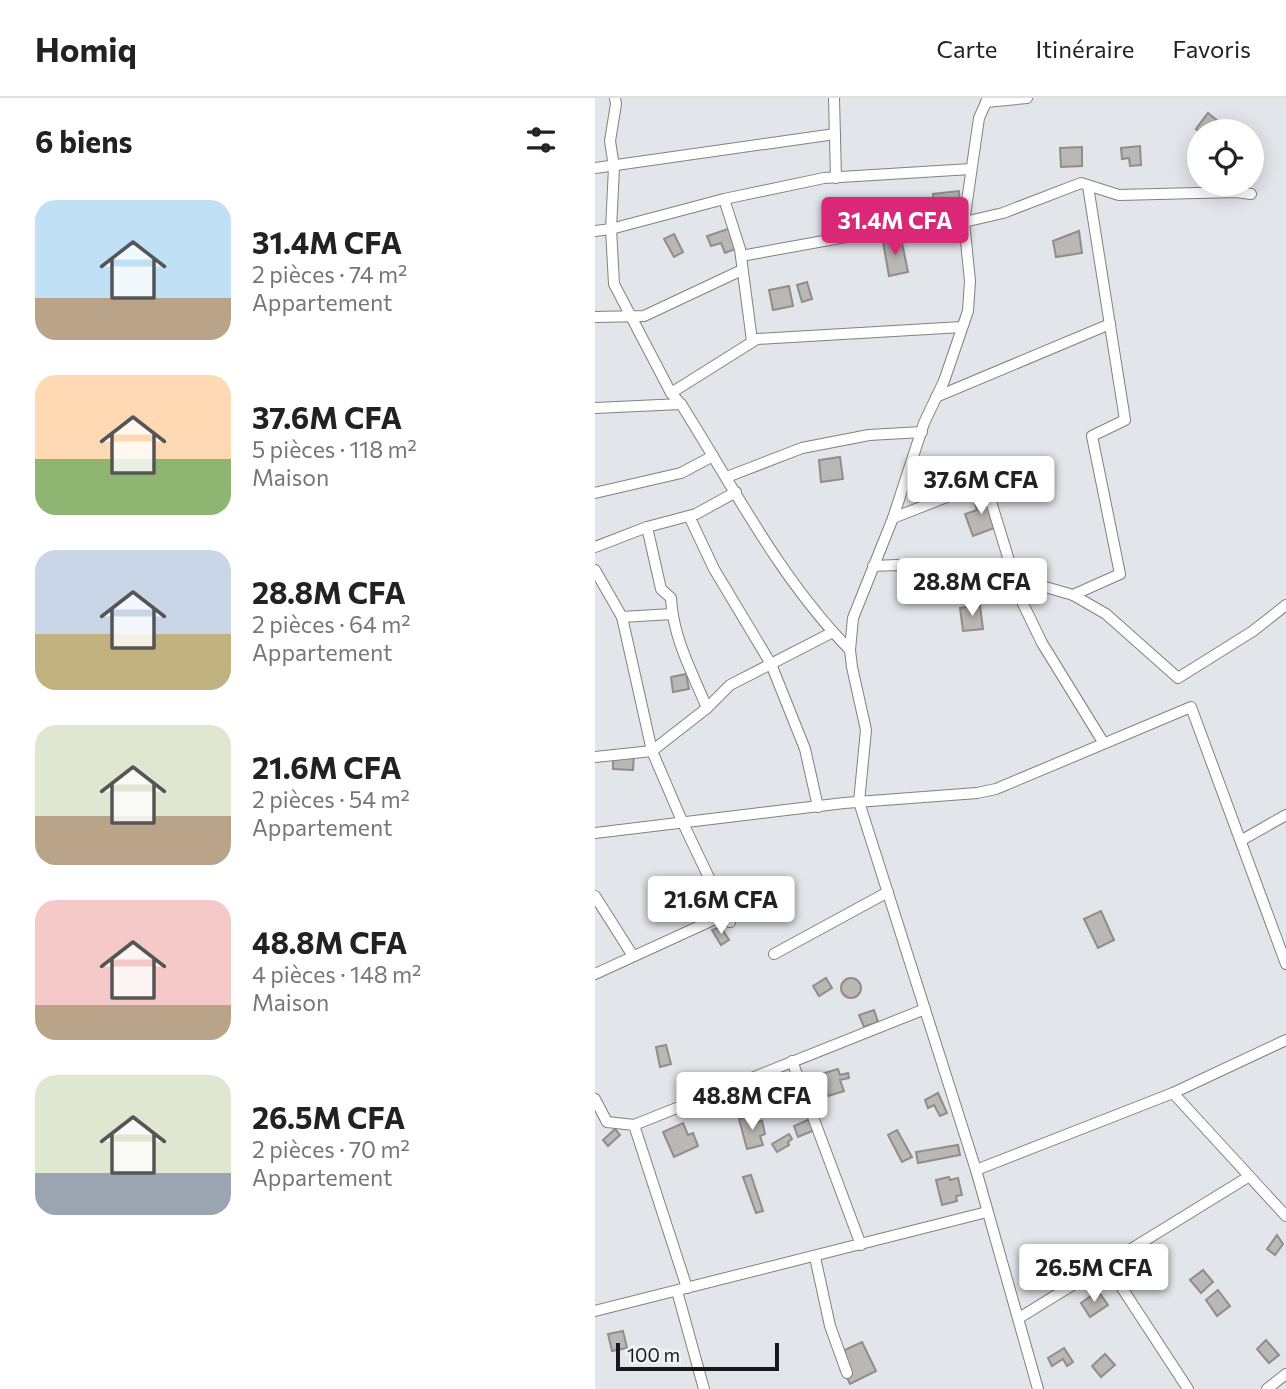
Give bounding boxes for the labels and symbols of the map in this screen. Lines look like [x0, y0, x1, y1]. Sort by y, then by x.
pin: 31.4M CFA [815, 198, 975, 257]
pin: 37.6M CFA [901, 456, 1061, 516]
pin: 28.8M CFA [892, 559, 1052, 618]
pin: 21.6M CFA [641, 876, 801, 936]
pin: 48.8M CFA [672, 1072, 832, 1132]
pin: 26.5M CFA [1014, 1244, 1174, 1304]
scale bar [616, 1340, 779, 1372]

